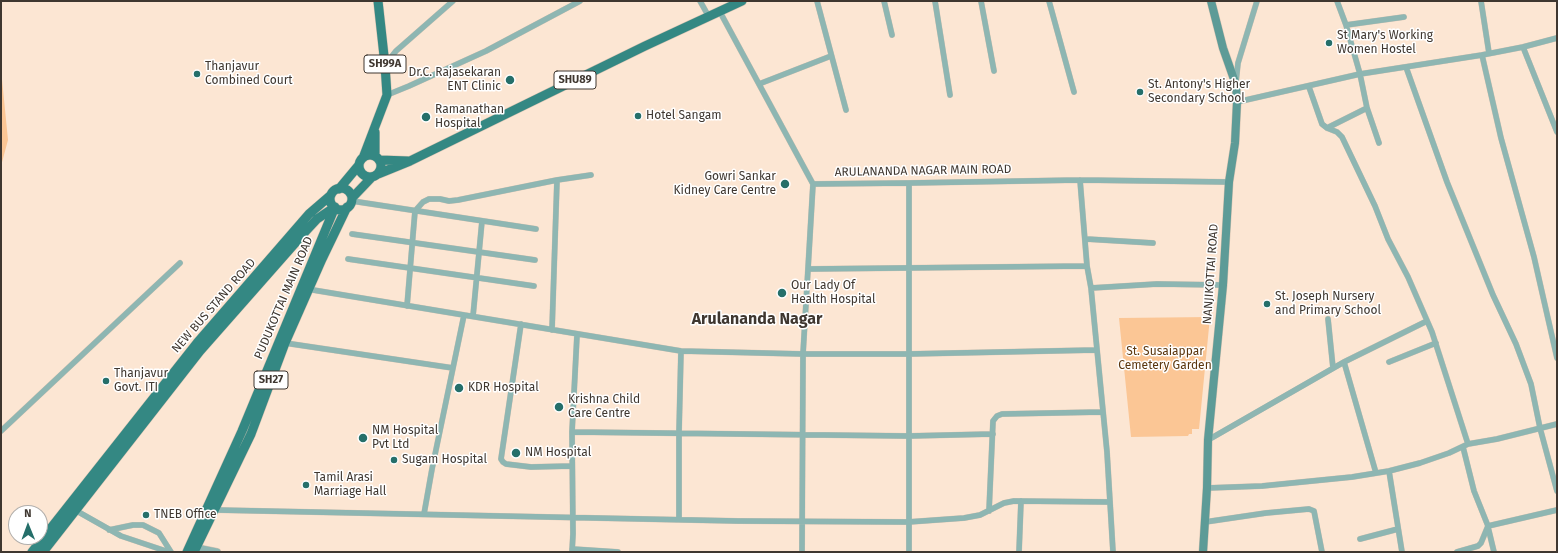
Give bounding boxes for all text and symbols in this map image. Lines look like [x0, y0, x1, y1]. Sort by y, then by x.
place label: St Mary's Working Women Hostel [1337, 29, 1433, 57]
marker: St Mary's Working Women Hostel [1324, 38, 1334, 48]
road number: SH99A [364, 55, 406, 73]
place label: Thanjavur Combined Court [205, 60, 293, 88]
place label: Dr.C. Rajasekaran ENT Clinic [408, 66, 501, 94]
marker: Thanjavur Combined Court [192, 69, 202, 79]
road number: SHU89 [554, 71, 596, 89]
marker: Dr.C. Rajasekaran ENT Clinic [504, 74, 516, 86]
place label: St. Antony's Higher Secondary School [1148, 78, 1250, 106]
marker: St. Antony's Higher Secondary School [1135, 87, 1145, 97]
place label: Ramanathan Hospital [435, 103, 504, 131]
place label: Hotel Sangam [646, 109, 721, 123]
marker: Ramanathan Hospital [420, 111, 432, 123]
marker: Hotel Sangam [633, 111, 643, 121]
street label: ARULANANDA NAGAR MAIN ROAD [835, 162, 1011, 180]
place label: Gowri Sankar Kidney Care Centre [673, 170, 776, 198]
marker: Gowri Sankar Kidney Care Centre [779, 178, 791, 190]
street label: NANJIKOTTAI ROAD [1200, 223, 1222, 325]
street label: PUDUKOTTAI MAIN ROAD [252, 235, 316, 361]
street label: NEW BUS STAND ROAD [169, 256, 259, 356]
place label: Our Lady Of Health Hospital [791, 279, 876, 307]
marker: Our Lady Of Health Hospital [776, 287, 788, 299]
place label: St. Joseph Nursery and Primary School [1275, 290, 1381, 318]
marker: St. Joseph Nursery and Primary School [1262, 299, 1272, 309]
district label: Arulananda Nagar [692, 310, 822, 330]
park label: St. Susaiappar Cemetery Garden [1118, 345, 1212, 373]
place label: Thanjavur Govt. ITI [114, 367, 168, 395]
road number: SH27 [254, 371, 288, 389]
marker: Thanjavur Govt. ITI [101, 376, 111, 386]
place label: KDR Hospital [468, 381, 539, 395]
marker: KDR Hospital [453, 382, 465, 394]
place label: Krishna Child Care Centre [568, 393, 640, 421]
marker: Krishna Child Care Centre [553, 401, 565, 413]
place label: NM Hospital Pvt Ltd [372, 424, 438, 452]
marker: NM Hospital Pvt Ltd [357, 432, 369, 444]
place label: NM Hospital [525, 446, 591, 460]
marker: NM Hospital [510, 447, 522, 459]
place label: Sugam Hospital [402, 453, 487, 467]
marker: Sugam Hospital [389, 455, 399, 465]
place label: Tamil Arasi Marriage Hall [314, 471, 386, 499]
marker: Tamil Arasi Marriage Hall [301, 480, 311, 490]
north arrow [8, 505, 48, 545]
text: N [24, 507, 32, 520]
place label: TNEB Office [154, 508, 217, 522]
marker: TNEB Office [141, 510, 151, 520]

